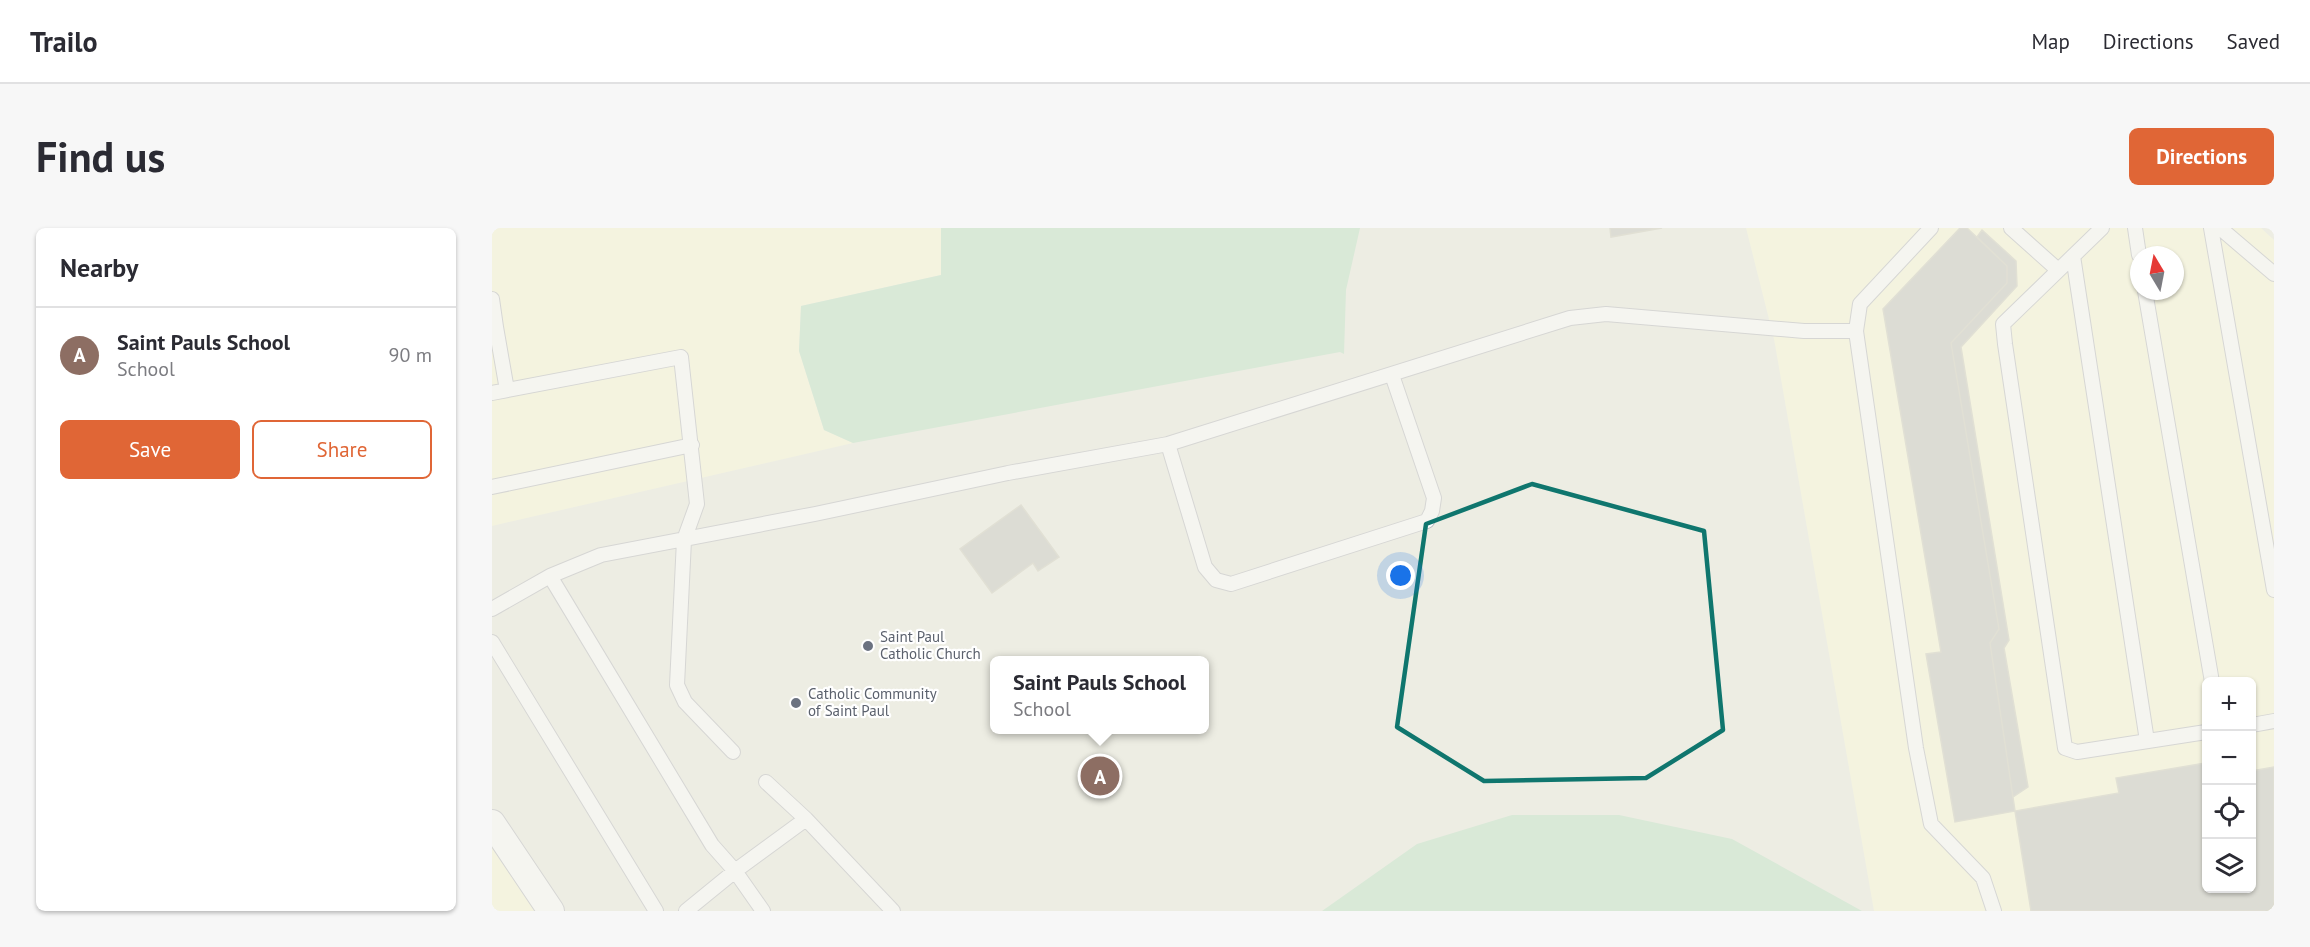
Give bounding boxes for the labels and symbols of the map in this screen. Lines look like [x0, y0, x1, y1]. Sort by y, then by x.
north arrow [2130, 246, 2184, 300]
your location [1386, 561, 1415, 590]
place label: Saint Paul Catholic Church [880, 627, 981, 663]
marker: Saint Paul Catholic Church [861, 639, 875, 653]
place label: Catholic Community of Saint Paul [808, 684, 937, 720]
marker: Catholic Community of Saint Paul [789, 696, 803, 710]
pin: A [1080, 754, 1120, 798]

